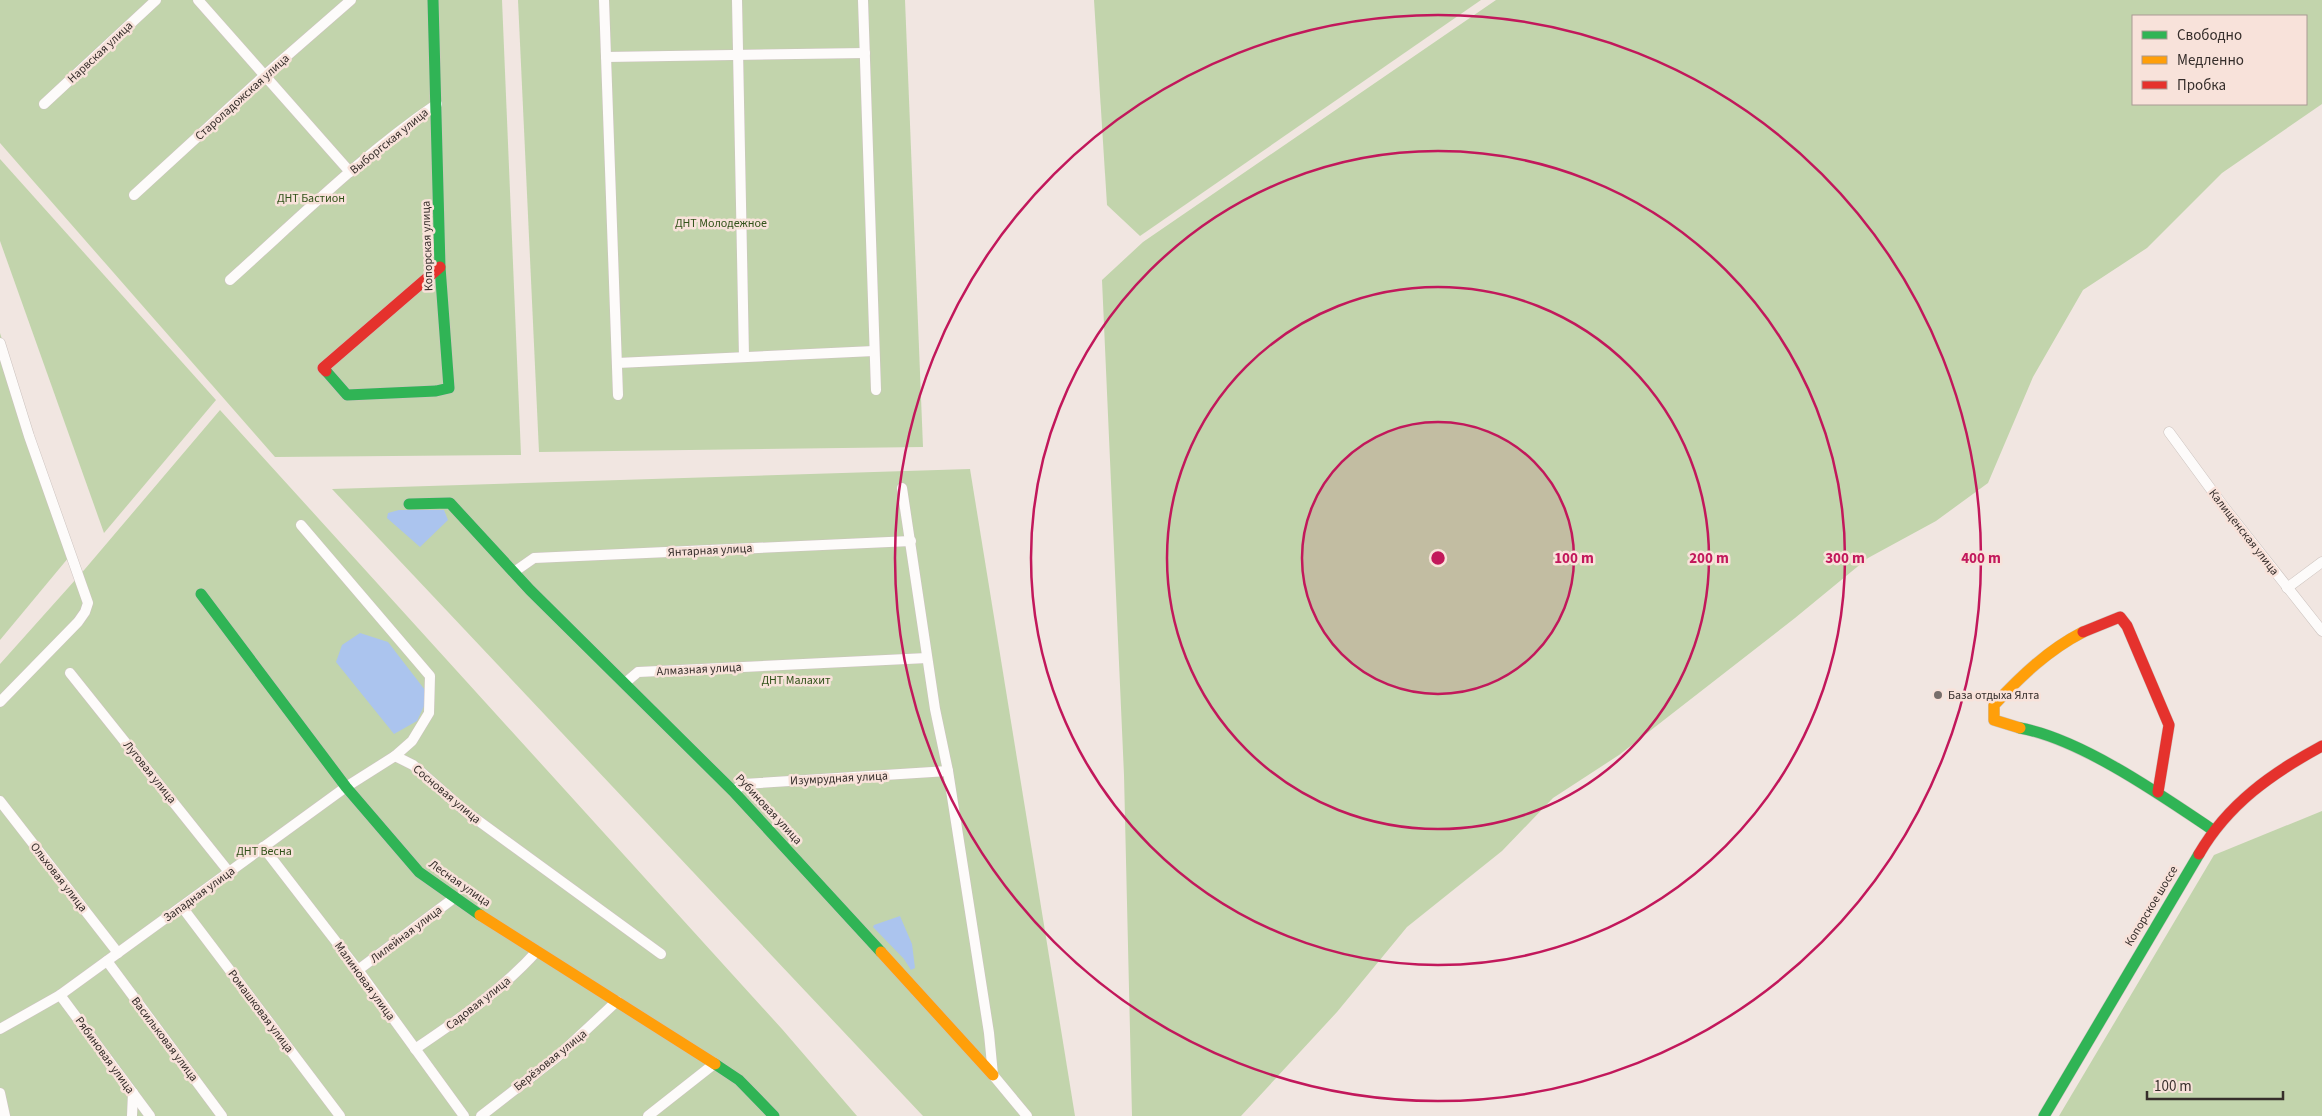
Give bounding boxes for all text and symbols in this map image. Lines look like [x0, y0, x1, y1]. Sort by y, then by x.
legend [2132, 15, 2307, 105]
street label: Нарвская улица [64, 17, 137, 87]
text: Свободно [2177, 25, 2242, 46]
street label: Староладожская улица [191, 50, 293, 144]
text: Медленно [2177, 50, 2244, 71]
text: Пробка [2177, 75, 2226, 96]
street label: Выборгская улица [346, 104, 432, 178]
park label: ДНТ Бастион [277, 190, 345, 207]
street label: Копорская улица [417, 200, 438, 292]
park label: ДНТ Молодежное [675, 215, 767, 232]
street label: Калищенская улица [2204, 486, 2283, 579]
street label: Янтарная улица [667, 540, 753, 561]
text: 100 m [1554, 548, 1594, 569]
text: 200 m [1689, 548, 1729, 569]
text: 300 m [1825, 548, 1865, 569]
text: 400 m [1961, 548, 2001, 569]
centre of rings [1429, 549, 1447, 567]
street label: Алмазная улица [656, 659, 742, 680]
park label: ДНТ Малахит [761, 672, 831, 689]
place label: База отдыха Ялта [1948, 687, 2039, 704]
marker: База отдыха Ялта [1932, 689, 1944, 701]
street label: Луговая улица [119, 737, 180, 807]
street label: Сосновая улица [409, 761, 484, 828]
street label: Изумрудная улица [790, 767, 888, 790]
street label: Рубиновая улица [731, 770, 806, 848]
street label: Ольховая улица [26, 839, 91, 916]
park label: ДНТ Весна [236, 843, 292, 860]
street label: Лесная улица [425, 856, 494, 911]
street label: Западная улица [160, 863, 238, 926]
street label: Копорское шоссе [2121, 863, 2182, 950]
street label: Лилейная улица [367, 902, 446, 967]
street label: Малиновая улица [330, 939, 399, 1024]
street label: Ромашковая улица [224, 966, 297, 1056]
street label: Садовая улица [442, 973, 514, 1034]
street label: Васильковая улица [127, 993, 202, 1085]
street label: Рябиновая улица [71, 1013, 138, 1097]
street label: Берёзовая улица [510, 1026, 591, 1095]
scale bar [2147, 1068, 2283, 1100]
text: 100 m [2154, 1076, 2192, 1097]

